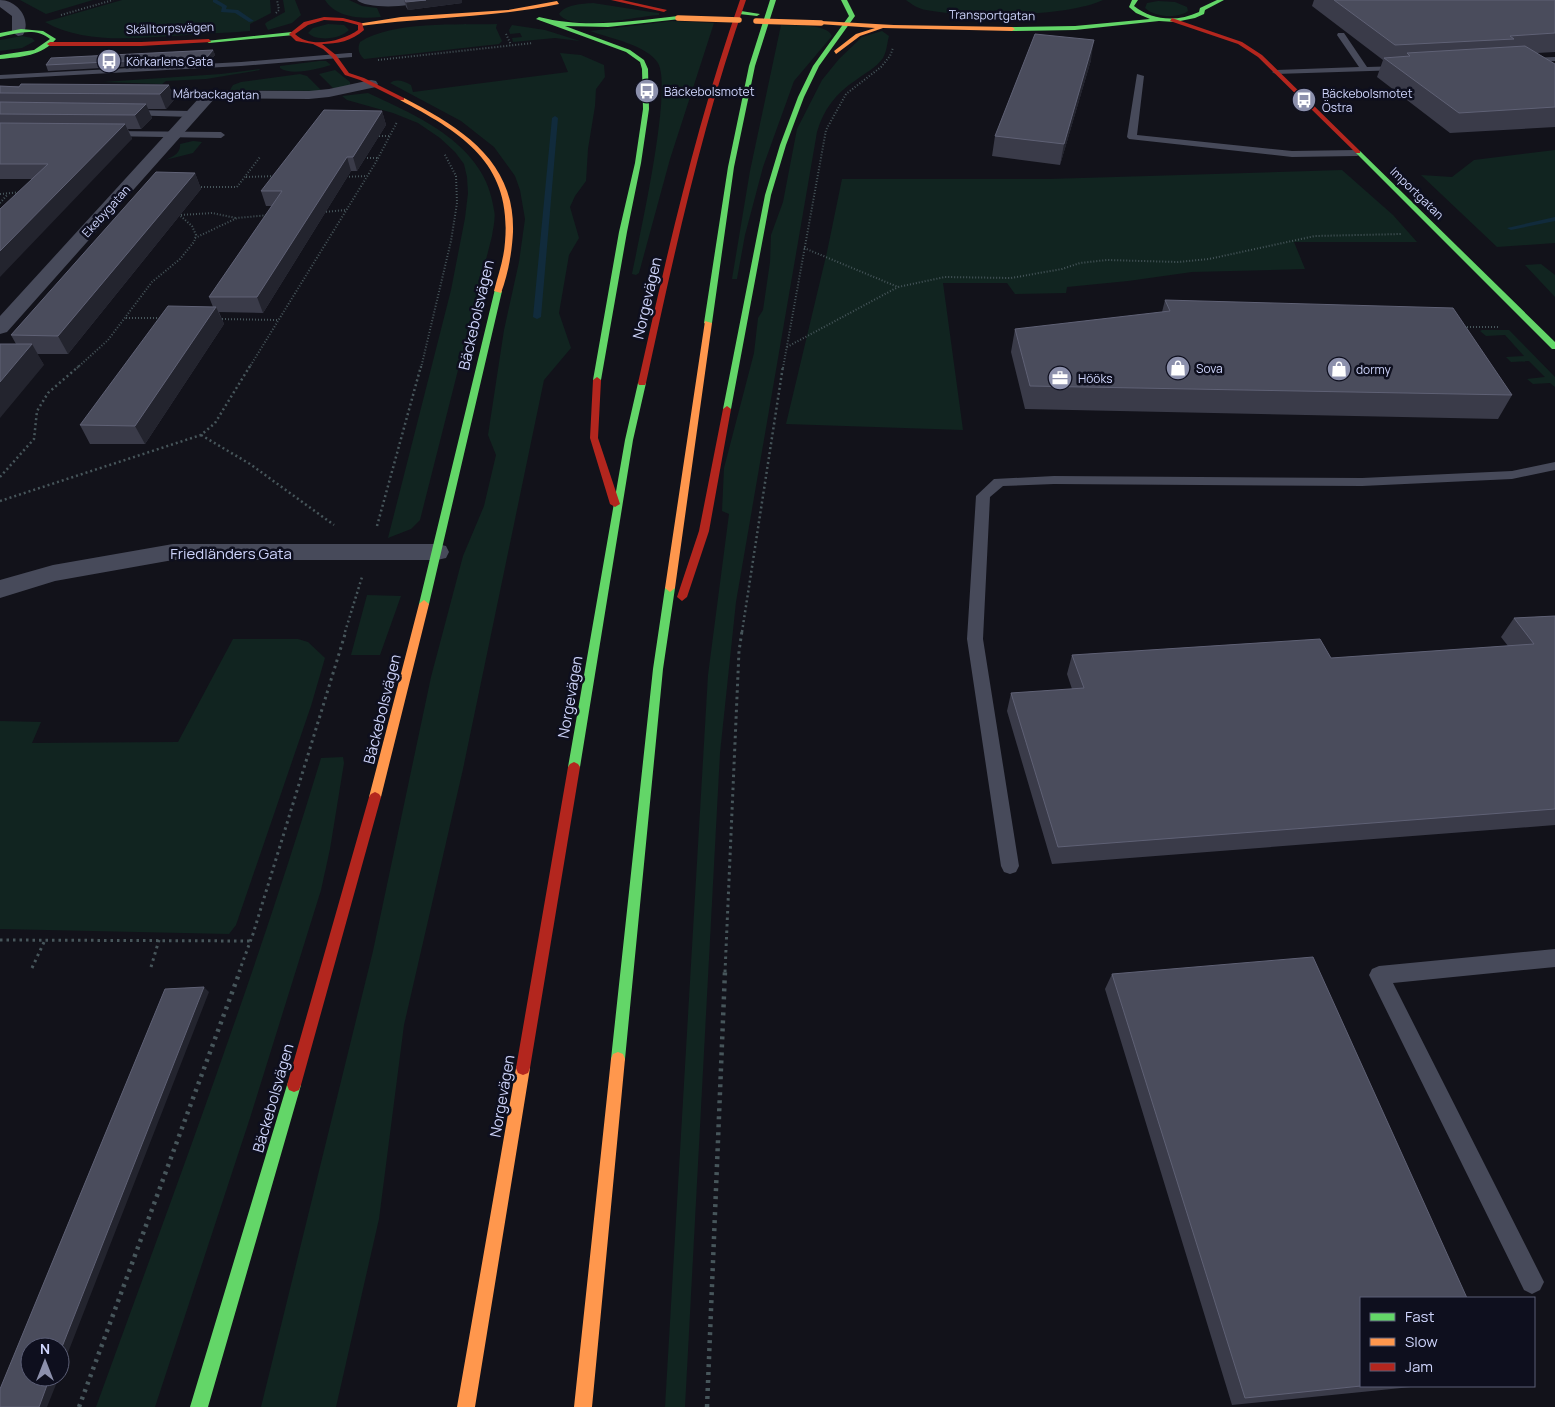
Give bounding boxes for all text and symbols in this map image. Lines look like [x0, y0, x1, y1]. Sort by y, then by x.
street label: Transportgatan [949, 6, 1035, 24]
street label: Skälltorpsvägen [126, 18, 214, 38]
bus stop icon: Körkarlens Gata [96, 48, 122, 74]
place label: Körkarlens Gata [126, 53, 213, 70]
bus stop icon: Bäckebolsmotet [634, 78, 660, 104]
place label: Bäckebolsmotet [664, 83, 755, 100]
street label: Mårbackagatan [173, 85, 259, 103]
place label: Bäckebolsmotet Östra [1322, 85, 1413, 116]
bus stop icon: Bäckebolsmotet Östra [1291, 87, 1317, 113]
street label: Importgatan [1386, 163, 1448, 223]
street label: Ekebygatan [78, 181, 134, 241]
street label: Norgevägen [627, 255, 667, 341]
street label: Bäckebolsvägen [453, 258, 499, 372]
shop icon: Sova [1165, 355, 1191, 381]
shop icon: dormy [1326, 356, 1352, 382]
place label: Sova [1196, 360, 1223, 377]
place label: dormy [1356, 361, 1391, 378]
office icon: Hööks [1047, 365, 1073, 391]
place label: Hööks [1078, 370, 1113, 387]
street label: Friedländers Gata [170, 543, 292, 564]
street label: Bäckebolsvägen [358, 652, 406, 766]
street label: Norgevägen [552, 654, 588, 740]
street label: Bäckebolsvägen [247, 1041, 299, 1155]
street label: Norgevägen [484, 1053, 520, 1139]
legend [1360, 1297, 1535, 1387]
text: Fast [1405, 1306, 1434, 1327]
text: Slow [1405, 1331, 1438, 1352]
north arrow [20, 1337, 70, 1387]
text: N [40, 1339, 50, 1358]
text: Jam [1405, 1356, 1433, 1377]

